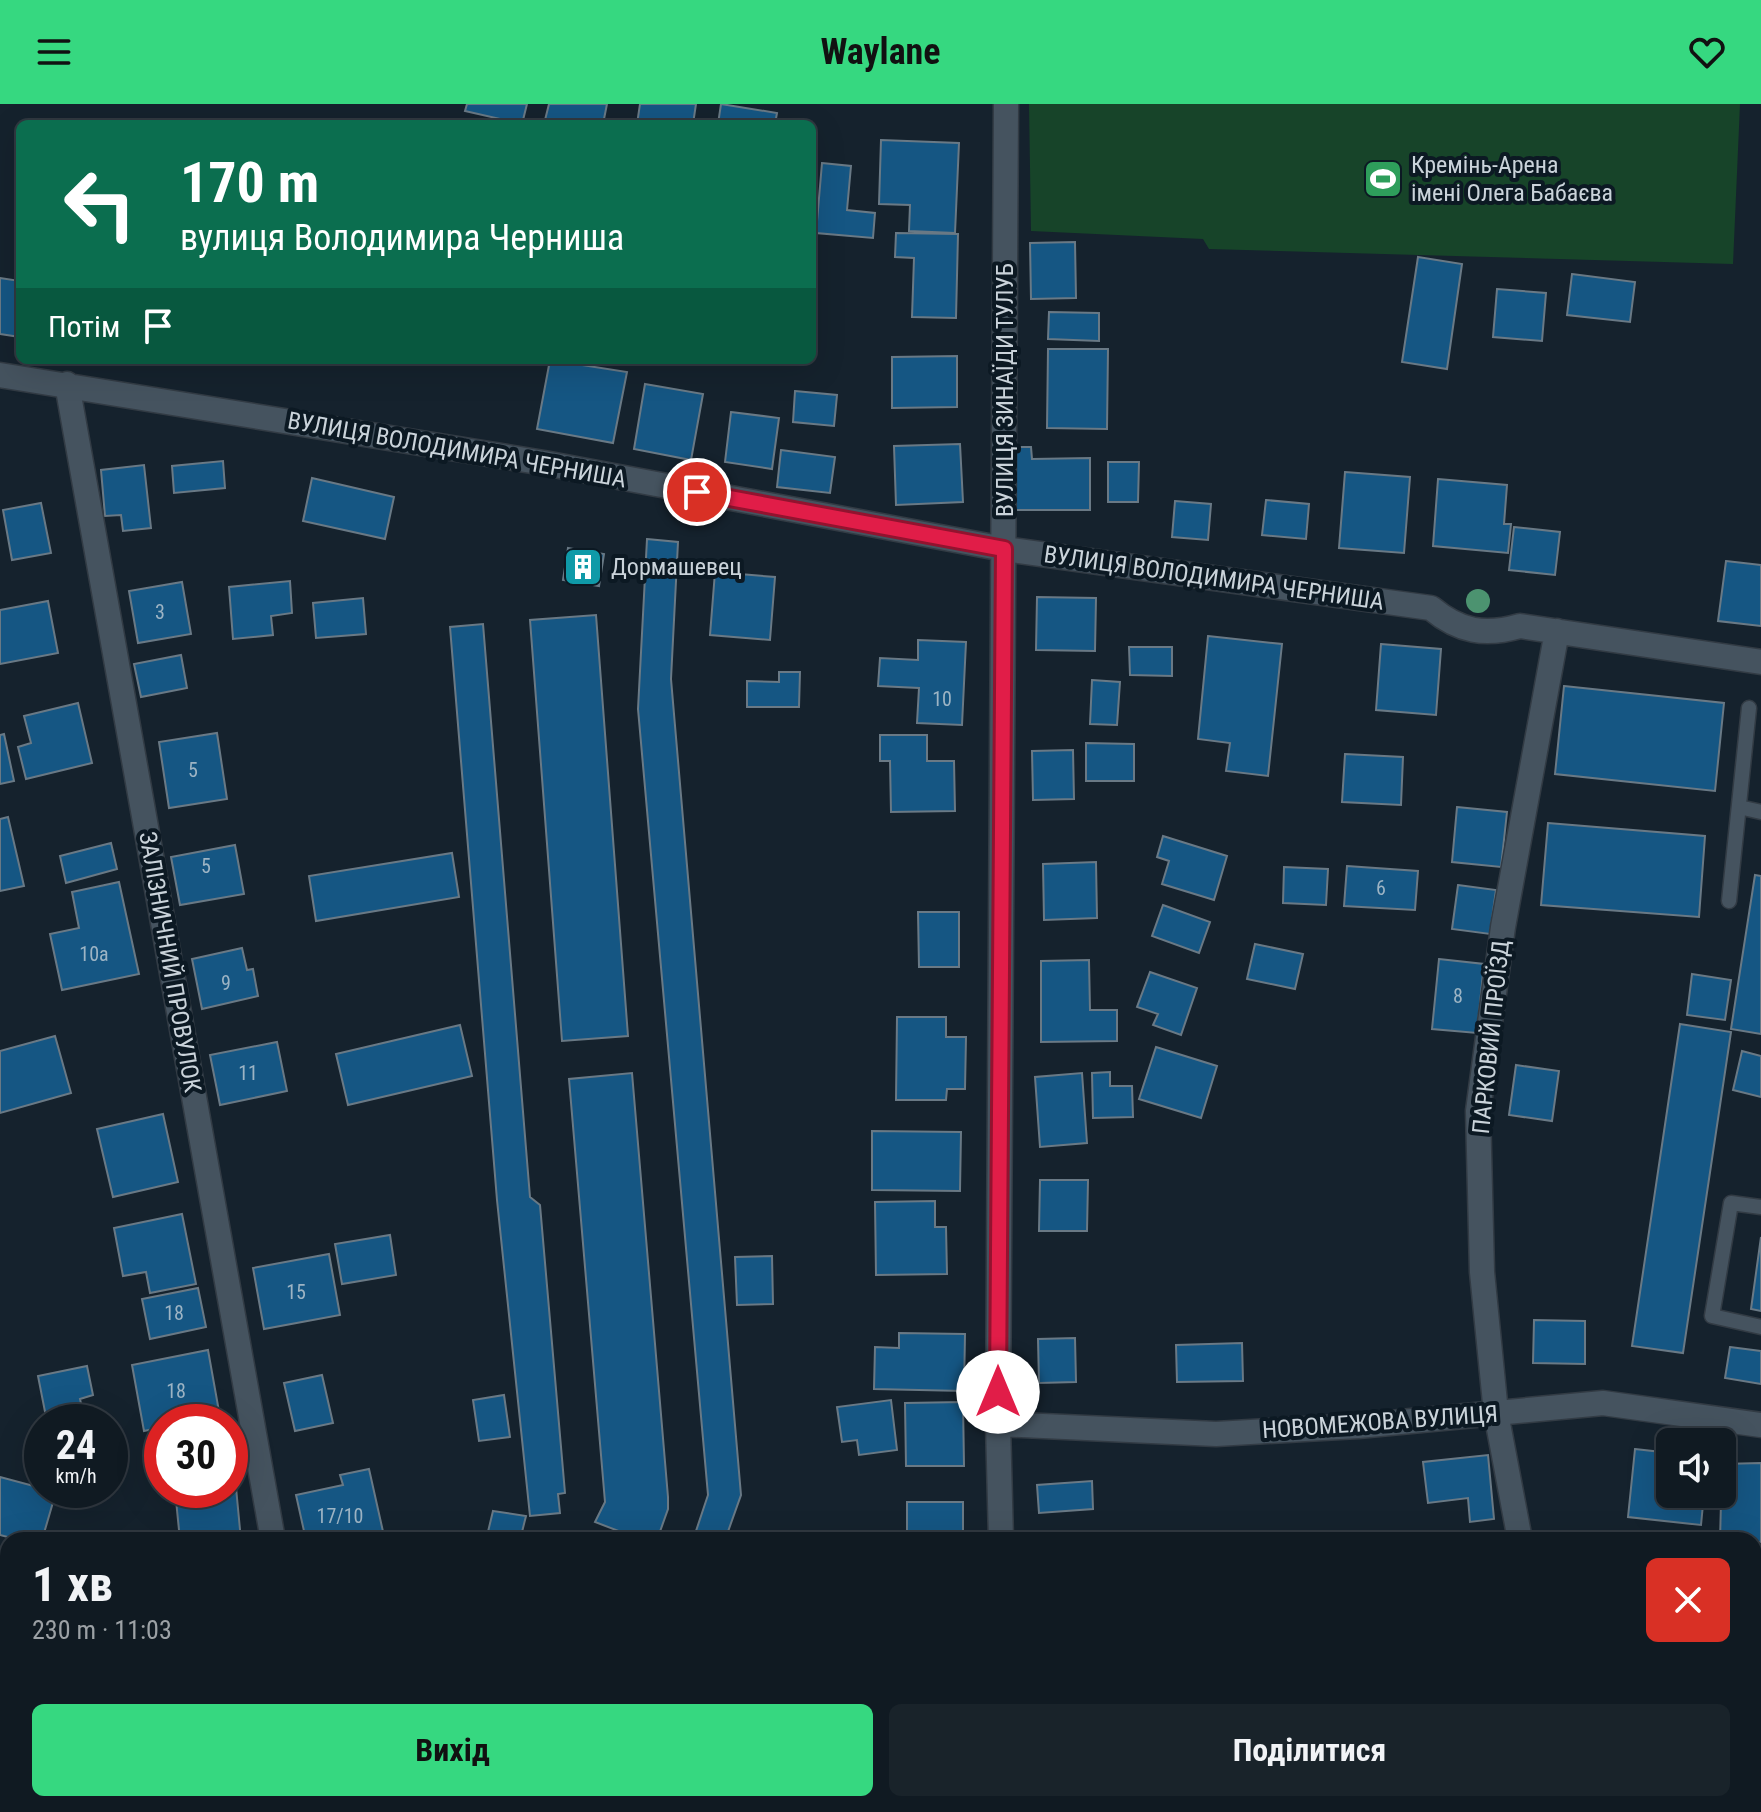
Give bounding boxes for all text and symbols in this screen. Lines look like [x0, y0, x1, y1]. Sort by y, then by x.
icon: menu [32, 30, 76, 74]
icon: heart [1685, 30, 1729, 74]
text: Waylane [820, 31, 941, 73]
text: 170 m [180, 150, 319, 216]
place label: Кремінь-Арена імені Олега Бабаєва [1411, 151, 1613, 207]
icon: left [48, 152, 152, 256]
sports icon: Кремінь-Арена імені Олега Бабаєва [1362, 158, 1404, 200]
text: вулиця Володимира Черниша [180, 217, 624, 259]
street label: ВУЛИЦЯ ЗИНАЇДИ ТУЛУБ [991, 263, 1019, 517]
icon: arrive [136, 304, 180, 348]
text: Потім [48, 309, 120, 344]
street label: ВУЛИЦЯ ВОЛОДИМИРА ЧЕРНИША [286, 406, 629, 494]
pin [663, 458, 731, 526]
icon: arrive [675, 470, 719, 514]
street label: ВУЛИЦЯ ВОЛОДИМИРА ЧЕРНИША [1042, 540, 1386, 616]
building icon: Дормашевец [562, 546, 604, 588]
place label: Дормашевец [611, 553, 742, 581]
house number: 3 [155, 600, 165, 624]
house number: 10 [932, 687, 952, 711]
house number: 5 [188, 758, 198, 782]
street label: ЗАЛІЗНИЧНИЙ ПРОВУЛОК [133, 829, 207, 1095]
house number: 5 [201, 854, 211, 878]
house number: 6 [1376, 876, 1386, 900]
street label: ПАРКОВИЙ ПРОЇЗД [1467, 939, 1515, 1135]
house number: 10а [79, 942, 109, 966]
house number: 9 [221, 971, 231, 995]
house number: 8 [1453, 984, 1463, 1008]
house number: 11 [238, 1061, 258, 1085]
house number: 15 [286, 1280, 306, 1304]
house number: 18 [164, 1301, 184, 1325]
position arrow [956, 1350, 1040, 1434]
house number: 18 [166, 1379, 186, 1403]
street label: НОВОМЕЖОВА ВУЛИЦЯ [1261, 1400, 1499, 1444]
speed limit sign: 30 [144, 1404, 248, 1508]
text: 24 [56, 1422, 96, 1469]
map controls [1656, 1428, 1736, 1508]
button: sound [1656, 1428, 1736, 1508]
text: km/h [55, 1464, 97, 1488]
house number: 17/10 [317, 1504, 363, 1528]
text: 1 хв [32, 1556, 113, 1613]
button: close [1646, 1558, 1730, 1642]
text: 230 m · 11:03 [32, 1615, 172, 1645]
button: Вихід [32, 1704, 873, 1796]
button: Поділитися [889, 1704, 1730, 1796]

